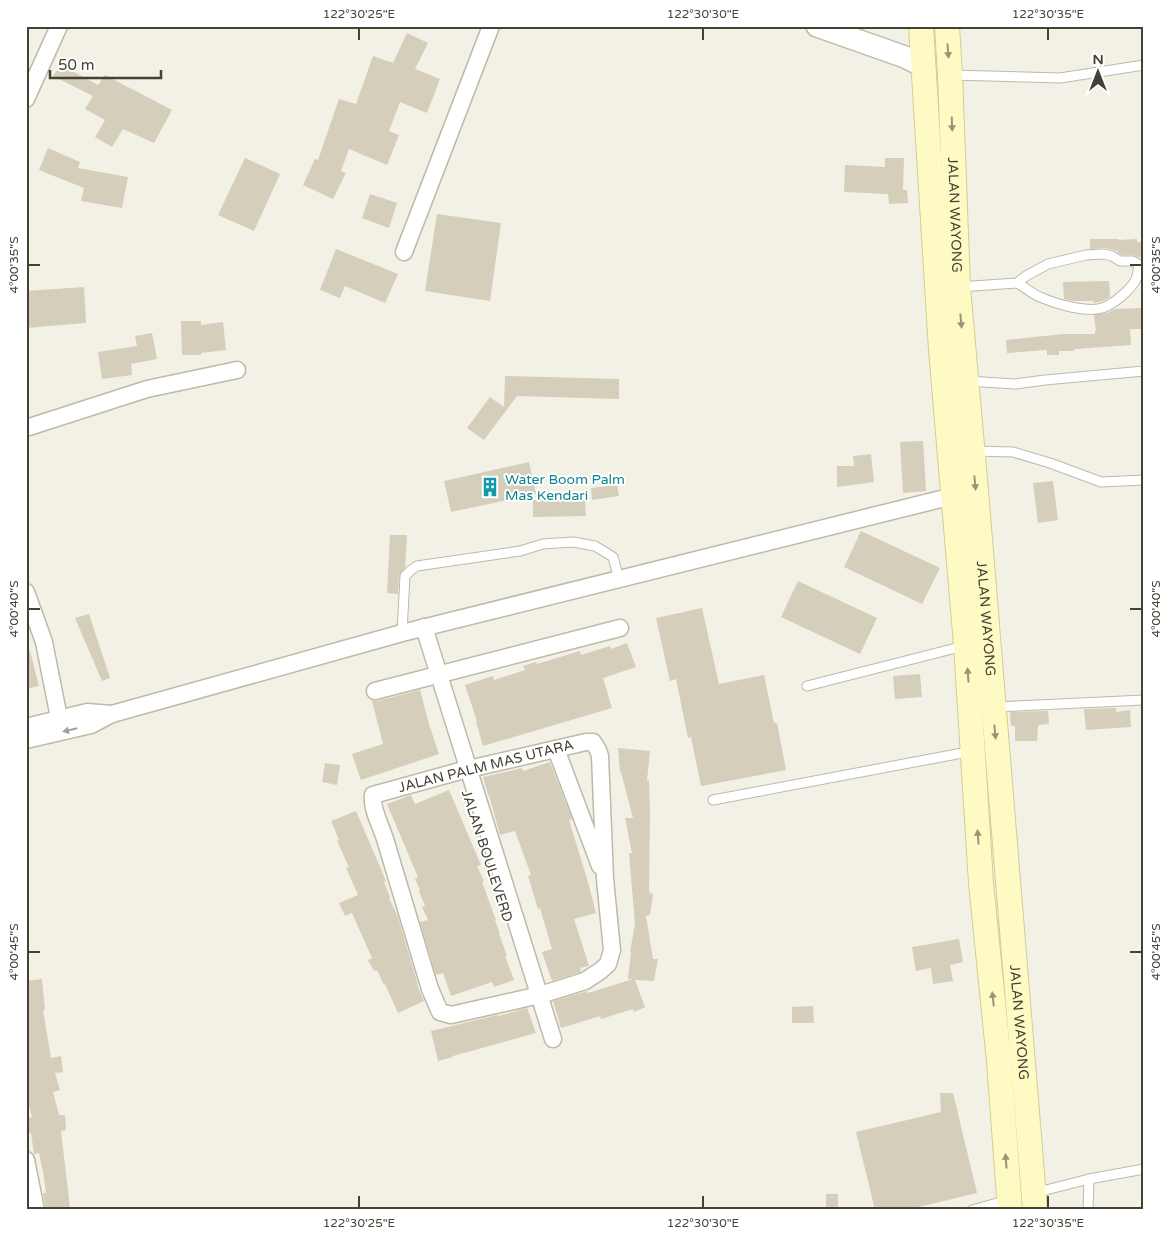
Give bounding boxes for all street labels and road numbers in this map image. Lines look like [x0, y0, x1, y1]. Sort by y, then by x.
street label: JALAN WAYONG [945, 157, 966, 273]
street label: JALAN WAYONG [973, 560, 1000, 677]
street label: JALAN PALM MAS UTARA [397, 736, 575, 796]
street label: JALAN BOULEVERD [458, 788, 516, 924]
street label: JALAN WAYONG [1006, 964, 1033, 1081]

